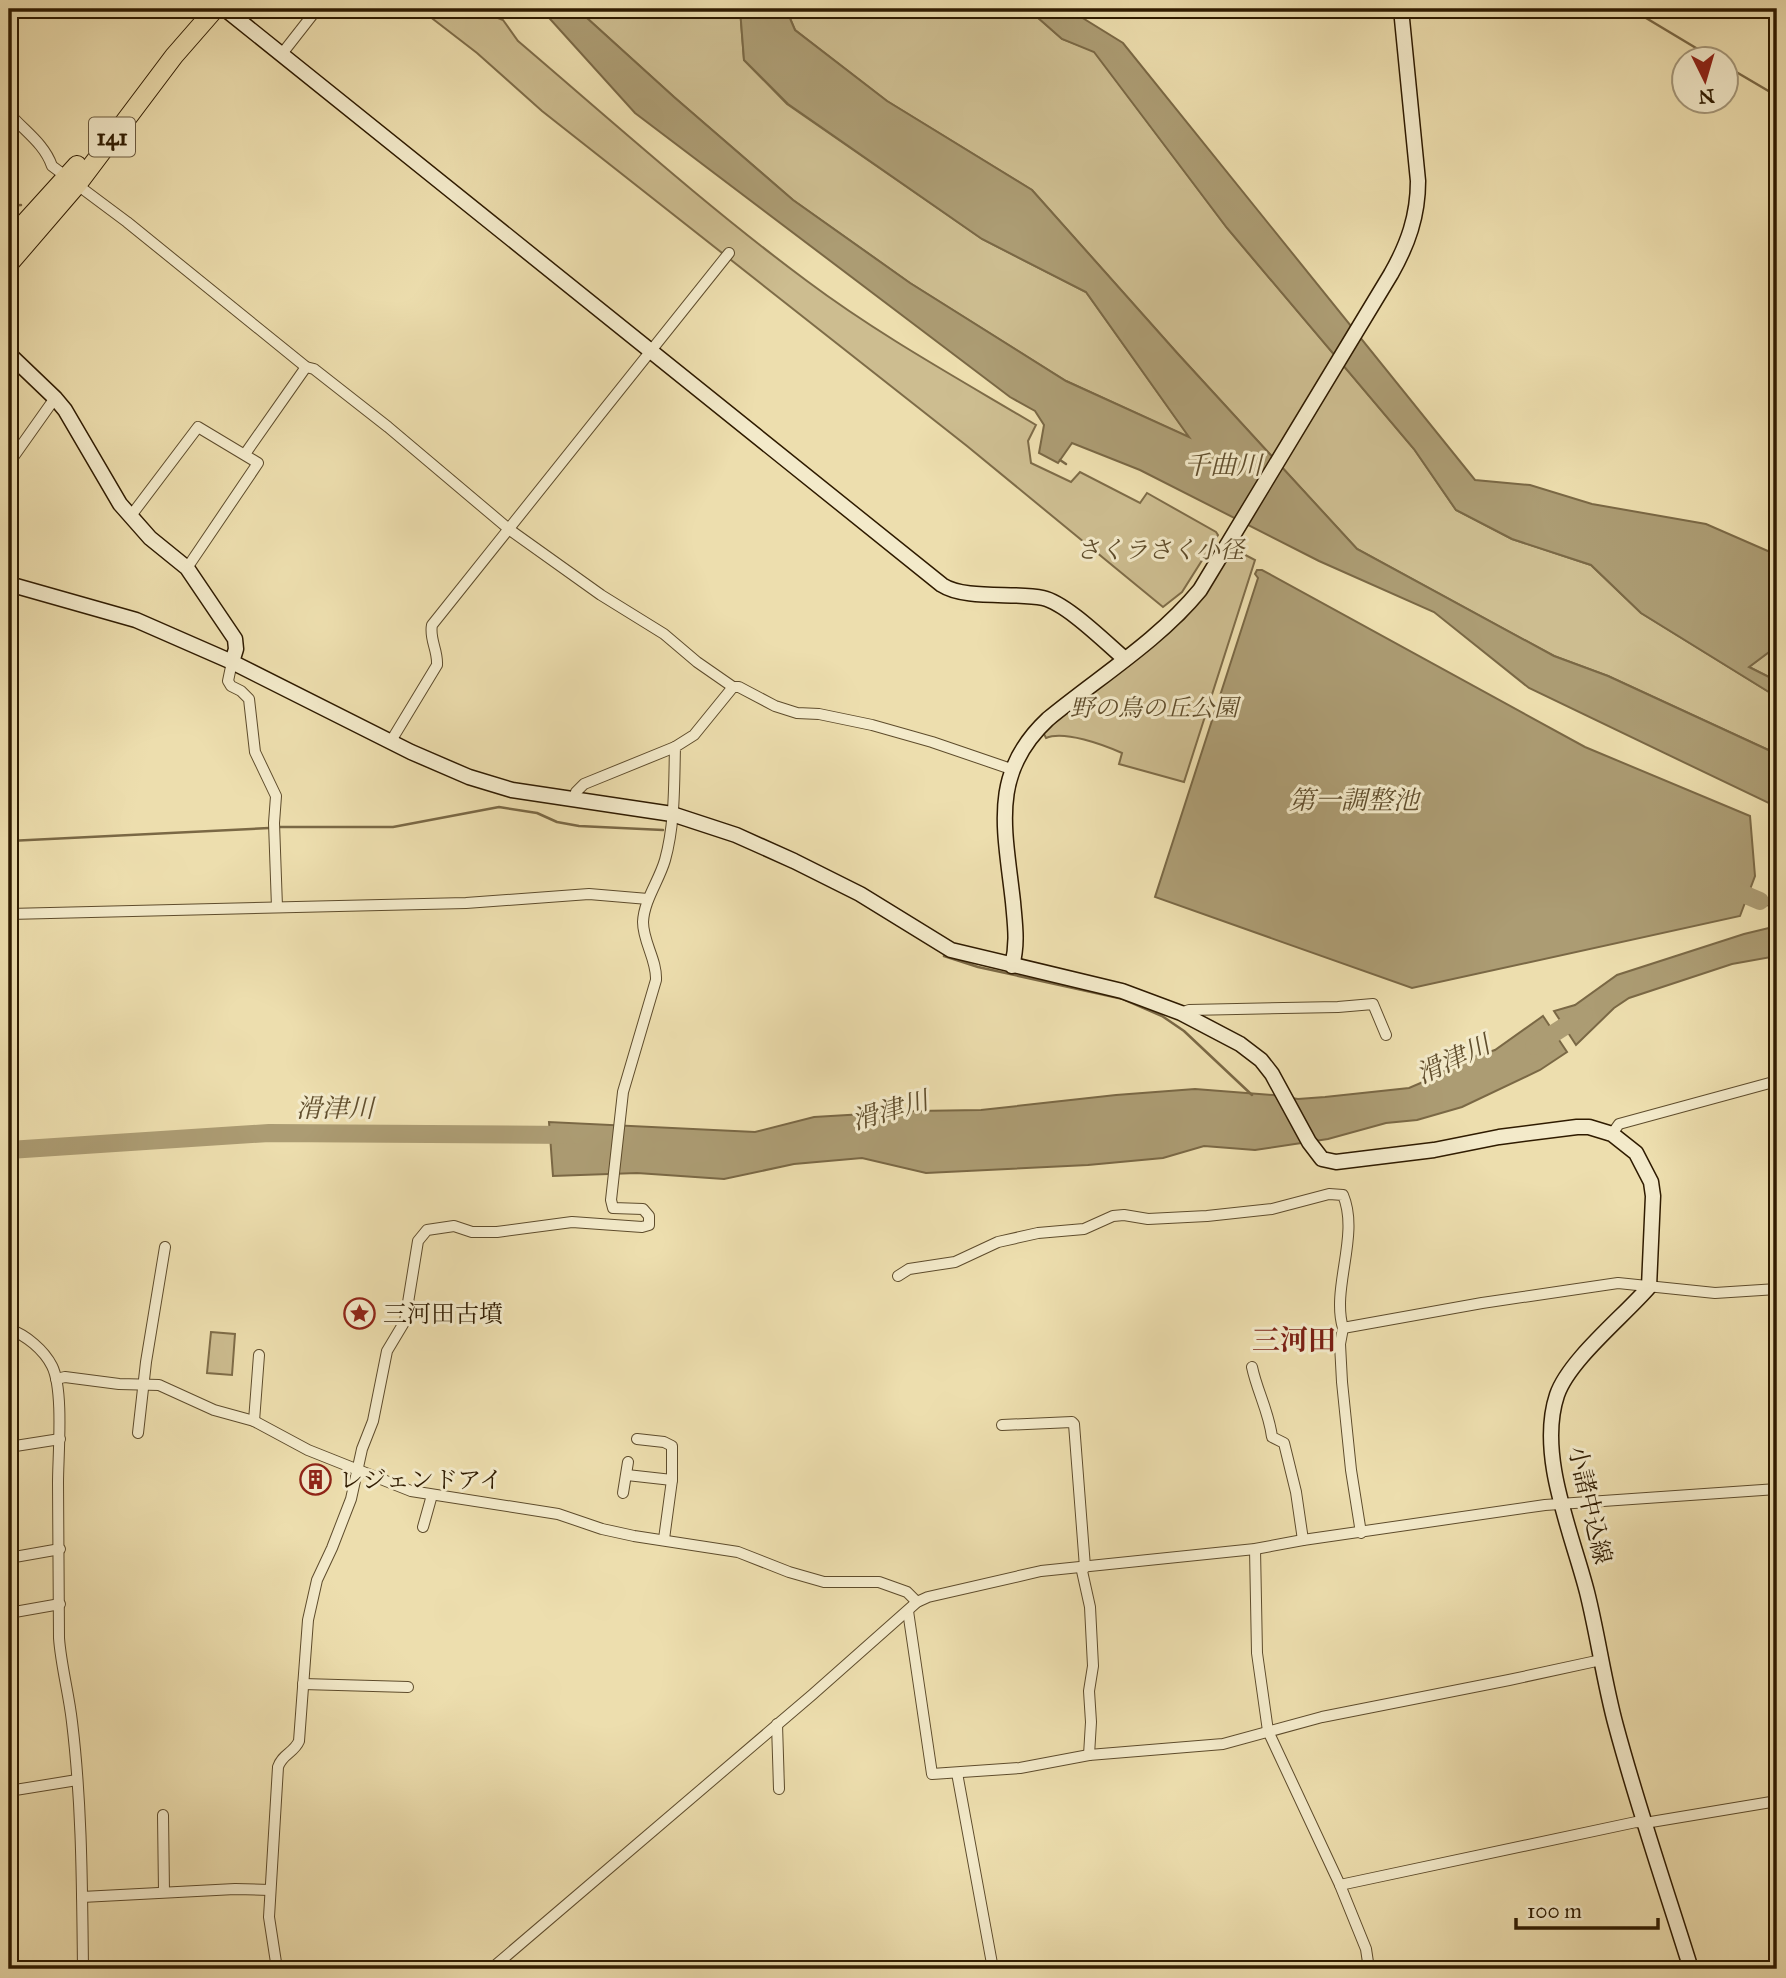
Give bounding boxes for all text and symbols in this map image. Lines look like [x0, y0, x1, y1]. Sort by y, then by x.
north arrow [1670, 46, 1740, 116]
text: N [1697, 84, 1715, 109]
road number: 141 [89, 118, 135, 156]
water label: 千曲川 [1184, 449, 1265, 481]
park label: さくラさく小径 [1076, 535, 1246, 565]
park label: 野の鳥の丘公園 [1070, 693, 1242, 723]
water label: 第一調整池 [1289, 784, 1422, 816]
water label: 滑津川 [1411, 1027, 1498, 1090]
water label: 滑津川 [848, 1083, 935, 1136]
water label: 滑津川 [296, 1092, 377, 1124]
place icon: 三河田古墳 [343, 1297, 377, 1331]
place label: 三河田古墳 [383, 1299, 503, 1329]
district label: 三河田 [1252, 1323, 1336, 1358]
street label: 小諸中込線 [1562, 1443, 1618, 1567]
building icon: レジェンドアイ [299, 1463, 333, 1497]
place label: レジェンドアイ [339, 1465, 503, 1495]
scale bar [1516, 1887, 1658, 1931]
text: 100 m [1527, 1898, 1582, 1924]

